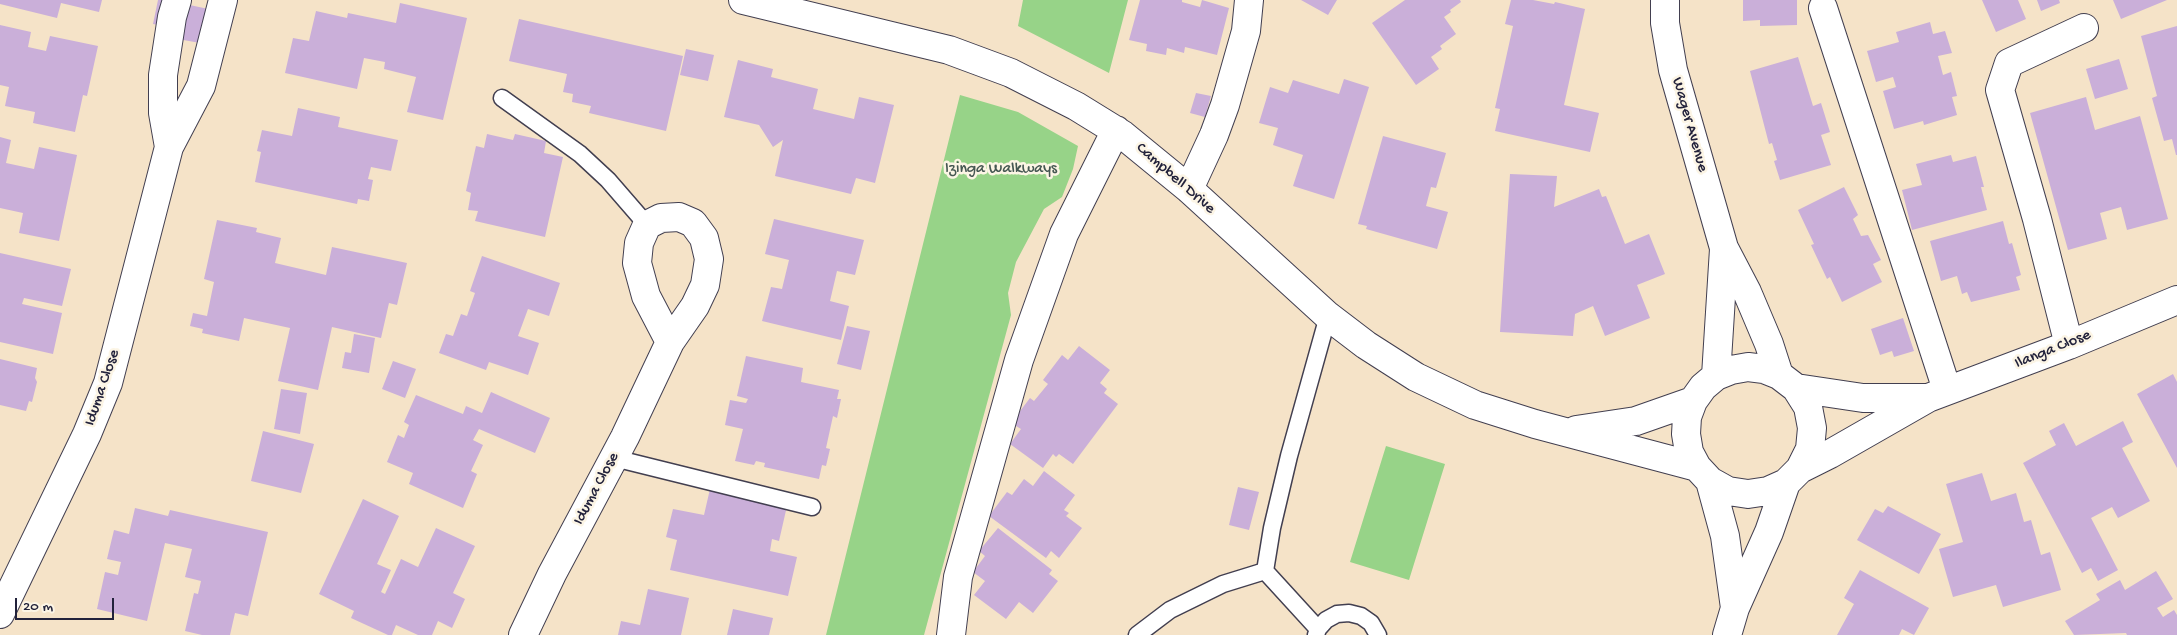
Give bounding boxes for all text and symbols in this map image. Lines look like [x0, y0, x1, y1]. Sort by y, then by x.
street label: Wager Avenue [1666, 76, 1712, 174]
street label: Campbell Drive [1131, 139, 1219, 219]
park label: Izinga Walkways [945, 160, 1057, 180]
street label: Ilanga Close [2012, 326, 2094, 374]
street label: Iduma Close [81, 347, 125, 429]
street label: Iduma Close [570, 449, 624, 529]
scale bar [18, 588, 116, 620]
text: 20 m [23, 598, 53, 616]

